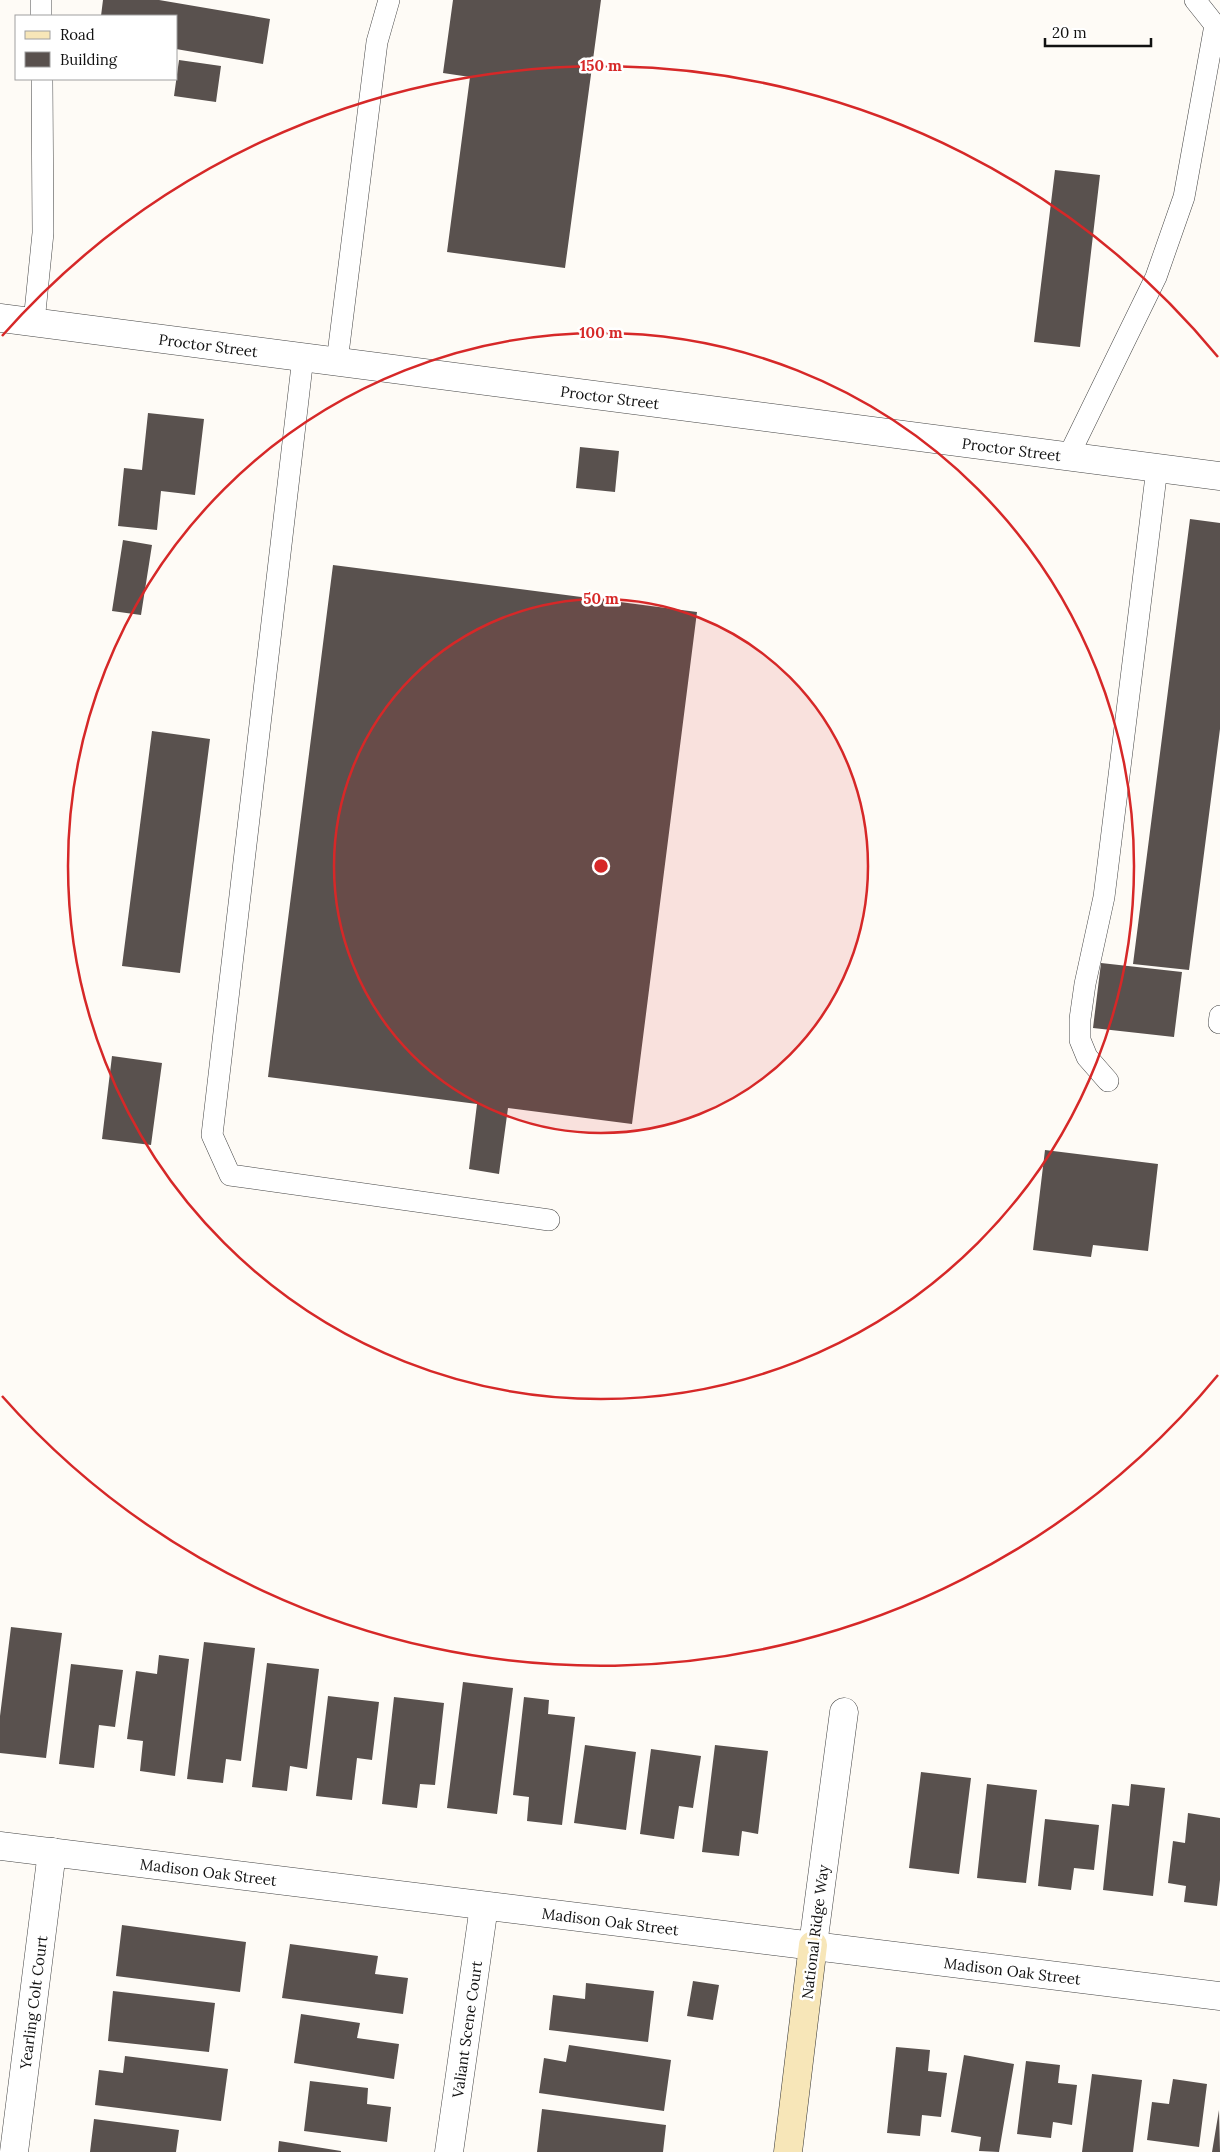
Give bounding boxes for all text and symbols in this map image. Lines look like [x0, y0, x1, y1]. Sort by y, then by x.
legend [15, 15, 178, 80]
scale bar [1045, 15, 1151, 47]
text: 20 m [1052, 23, 1087, 42]
text: Road [60, 25, 95, 44]
text: Building [60, 50, 118, 69]
text: 150 m [580, 56, 622, 75]
text: 100 m [580, 323, 623, 342]
street label: Proctor Street [158, 329, 259, 361]
street label: Proctor Street [559, 381, 661, 413]
street label: Proctor Street [961, 433, 1062, 465]
text: 50 m [583, 589, 619, 608]
centre of rings [592, 857, 610, 875]
street label: Madison Oak Street [139, 1854, 278, 1889]
street label: National Ridge Way [797, 1864, 833, 2000]
street label: Madison Oak Street [541, 1903, 680, 1939]
street label: Yearling Colt Court [15, 1934, 51, 2071]
street label: Madison Oak Street [943, 1953, 1082, 1988]
street label: Valiant Scene Court [447, 1959, 486, 2100]

